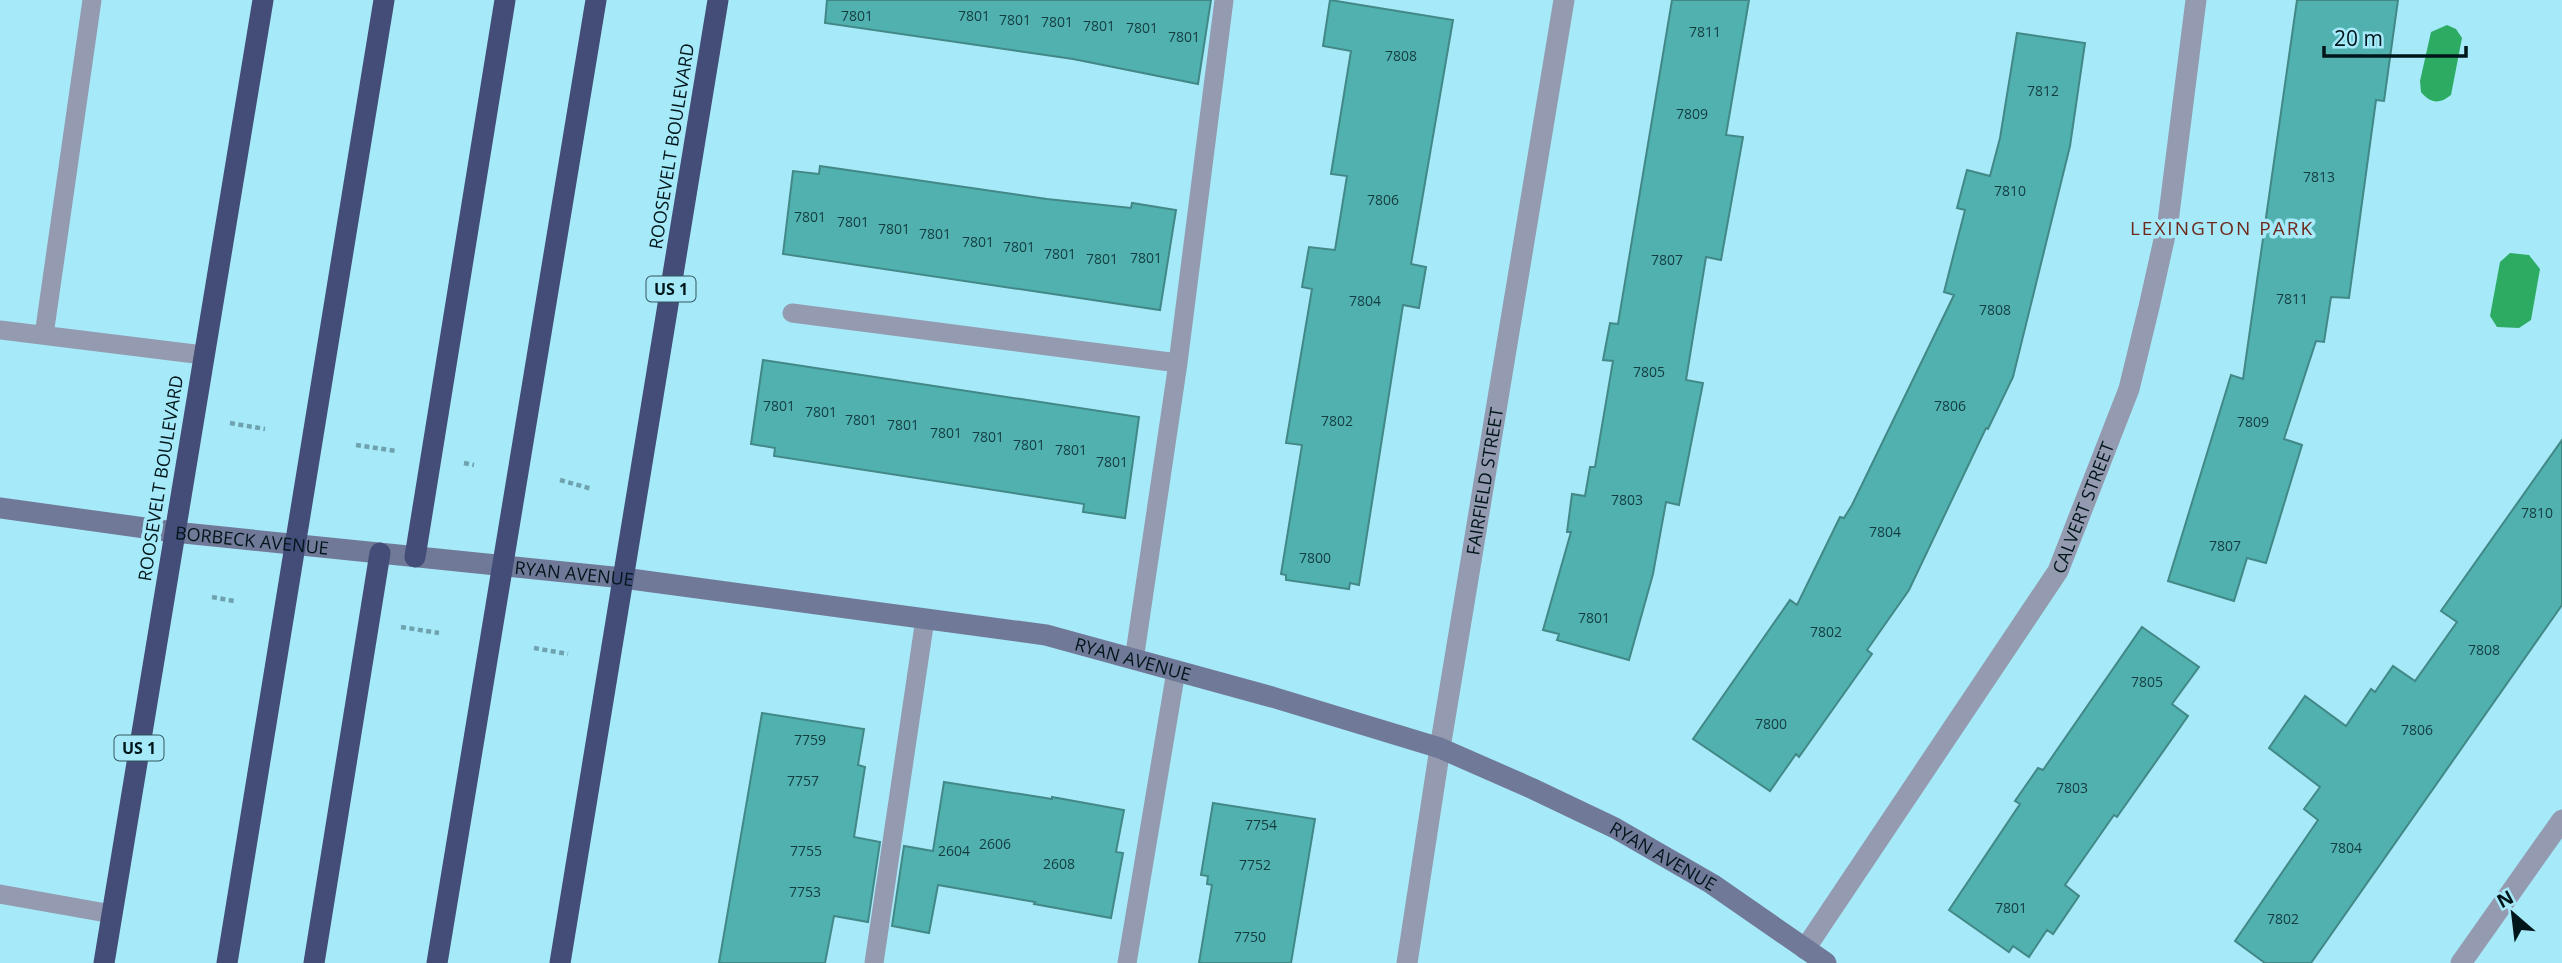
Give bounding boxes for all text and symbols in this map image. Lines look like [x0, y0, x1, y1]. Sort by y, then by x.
house number: 7801 [841, 6, 873, 25]
house number: 7801 [958, 6, 990, 25]
house number: 7801 [999, 10, 1031, 29]
house number: 7801 [1041, 12, 1073, 31]
scale bar [2324, 14, 2466, 58]
house number: 7801 [1083, 16, 1115, 35]
house number: 7801 [1126, 18, 1158, 37]
house number: 7811 [1689, 22, 1721, 41]
text: 20 m [2334, 24, 2383, 52]
house number: 7801 [1168, 27, 1200, 46]
street label: ROOSEVELT BOULEVARD [643, 41, 699, 251]
house number: 7808 [1385, 46, 1417, 65]
house number: 7812 [2027, 81, 2059, 100]
house number: 7809 [1676, 104, 1708, 123]
house number: 7813 [2303, 167, 2335, 186]
house number: 7810 [1994, 181, 2026, 200]
house number: 7806 [1367, 190, 1399, 209]
house number: 7801 [794, 207, 826, 226]
house number: 7801 [837, 212, 869, 231]
district label: LEXINGTON PARK [2130, 215, 2314, 241]
house number: 7801 [878, 219, 910, 238]
house number: 7801 [919, 224, 951, 243]
house number: 7801 [962, 232, 994, 251]
house number: 7801 [1003, 237, 1035, 256]
house number: 7801 [1044, 244, 1076, 263]
house number: 7801 [1130, 248, 1162, 267]
house number: 7801 [1086, 249, 1118, 268]
house number: 7807 [1651, 250, 1683, 269]
road number: US 1 [646, 276, 696, 302]
house number: 7811 [2276, 289, 2308, 308]
house number: 7804 [1349, 291, 1381, 310]
house number: 7808 [1979, 300, 2011, 319]
house number: 7805 [1633, 362, 1665, 381]
street label: ROOSEVELT BOULEVARD [132, 373, 188, 583]
house number: 7801 [763, 396, 795, 415]
house number: 7806 [1934, 396, 1966, 415]
house number: 7801 [805, 402, 837, 421]
street label: FAIRFIELD STREET [1460, 406, 1508, 557]
house number: 7801 [845, 410, 877, 429]
house number: 7802 [1321, 411, 1353, 430]
house number: 7809 [2237, 412, 2269, 431]
house number: 7801 [887, 415, 919, 434]
house number: 7801 [930, 423, 962, 442]
house number: 7801 [972, 427, 1004, 446]
house number: 7801 [1013, 435, 1045, 454]
street label: CALVERT STREET [2046, 438, 2119, 577]
house number: 7801 [1055, 440, 1087, 459]
house number: 7801 [1096, 452, 1128, 471]
house number: 7803 [1611, 490, 1643, 509]
house number: 7810 [2521, 503, 2553, 522]
street label: BORBECK AVENUE [174, 520, 330, 560]
house number: 7804 [1869, 522, 1901, 541]
house number: 7807 [2209, 536, 2241, 555]
house number: 7800 [1299, 548, 1331, 567]
street label: RYAN AVENUE [514, 555, 635, 591]
house number: 7801 [1578, 608, 1610, 627]
house number: 7802 [1810, 622, 1842, 641]
street label: RYAN AVENUE [1072, 631, 1194, 686]
house number: 7808 [2468, 640, 2500, 659]
house number: 7805 [2131, 672, 2163, 691]
house number: 7800 [1755, 714, 1787, 733]
house number: 7806 [2401, 720, 2433, 739]
house number: 7759 [794, 730, 826, 749]
road number: US 1 [114, 736, 164, 761]
house number: 7757 [787, 771, 819, 790]
house number: 7803 [2056, 778, 2088, 797]
house number: 7754 [1245, 815, 1277, 834]
street label: RYAN AVENUE [1606, 816, 1721, 896]
house number: 2606 [979, 834, 1011, 853]
house number: 7804 [2330, 838, 2362, 857]
house number: 7755 [790, 841, 822, 860]
house number: 2604 [938, 841, 970, 860]
house number: 2608 [1043, 854, 1075, 873]
house number: 7752 [1239, 855, 1271, 874]
north arrow [2478, 879, 2548, 949]
house number: 7753 [789, 882, 821, 901]
text: N [2492, 884, 2518, 914]
house number: 7801 [1995, 898, 2027, 917]
house number: 7802 [2267, 909, 2299, 928]
house number: 7750 [1234, 927, 1266, 946]

